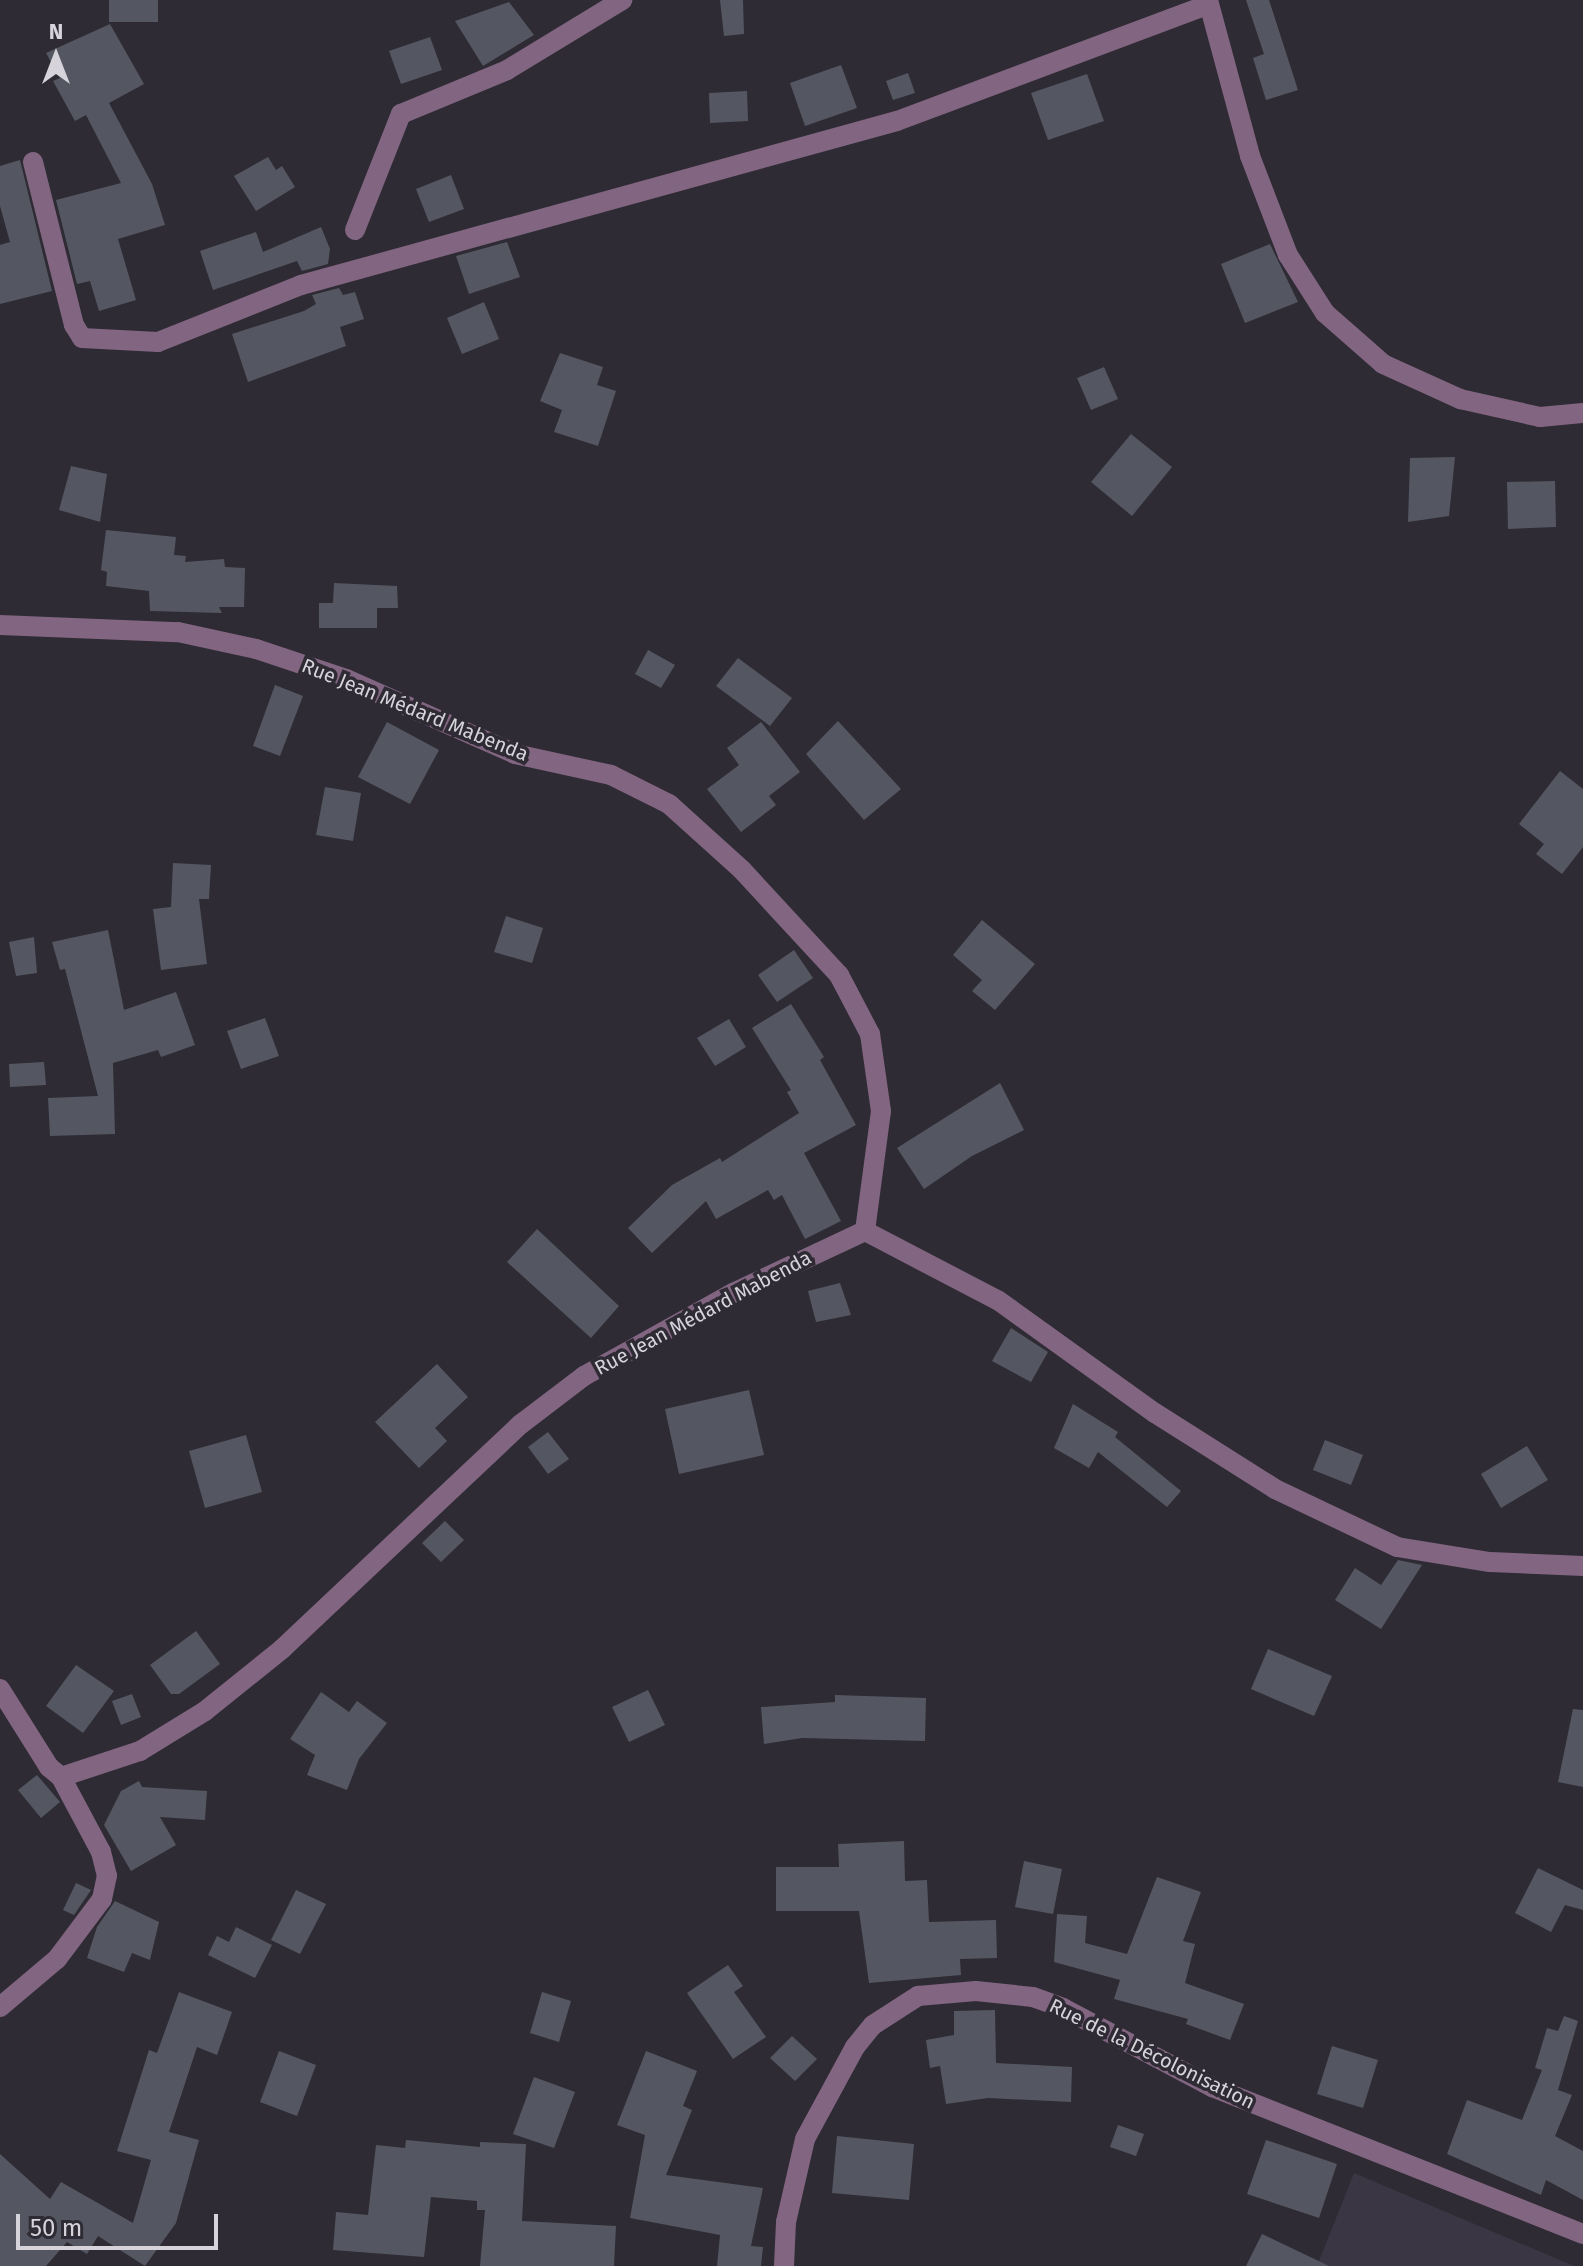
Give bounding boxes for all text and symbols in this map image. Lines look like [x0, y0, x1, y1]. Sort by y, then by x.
north arrow [16, 16, 96, 96]
text: N [49, 18, 63, 45]
street label: Rue Jean Médard Mabenda [298, 654, 532, 766]
street label: Rue Jean Médard Mabenda [590, 1246, 816, 1380]
street label: Rue de la Décolonisation [1045, 1994, 1259, 2114]
scale bar [20, 2198, 222, 2248]
text: 50 m [30, 2214, 82, 2242]

